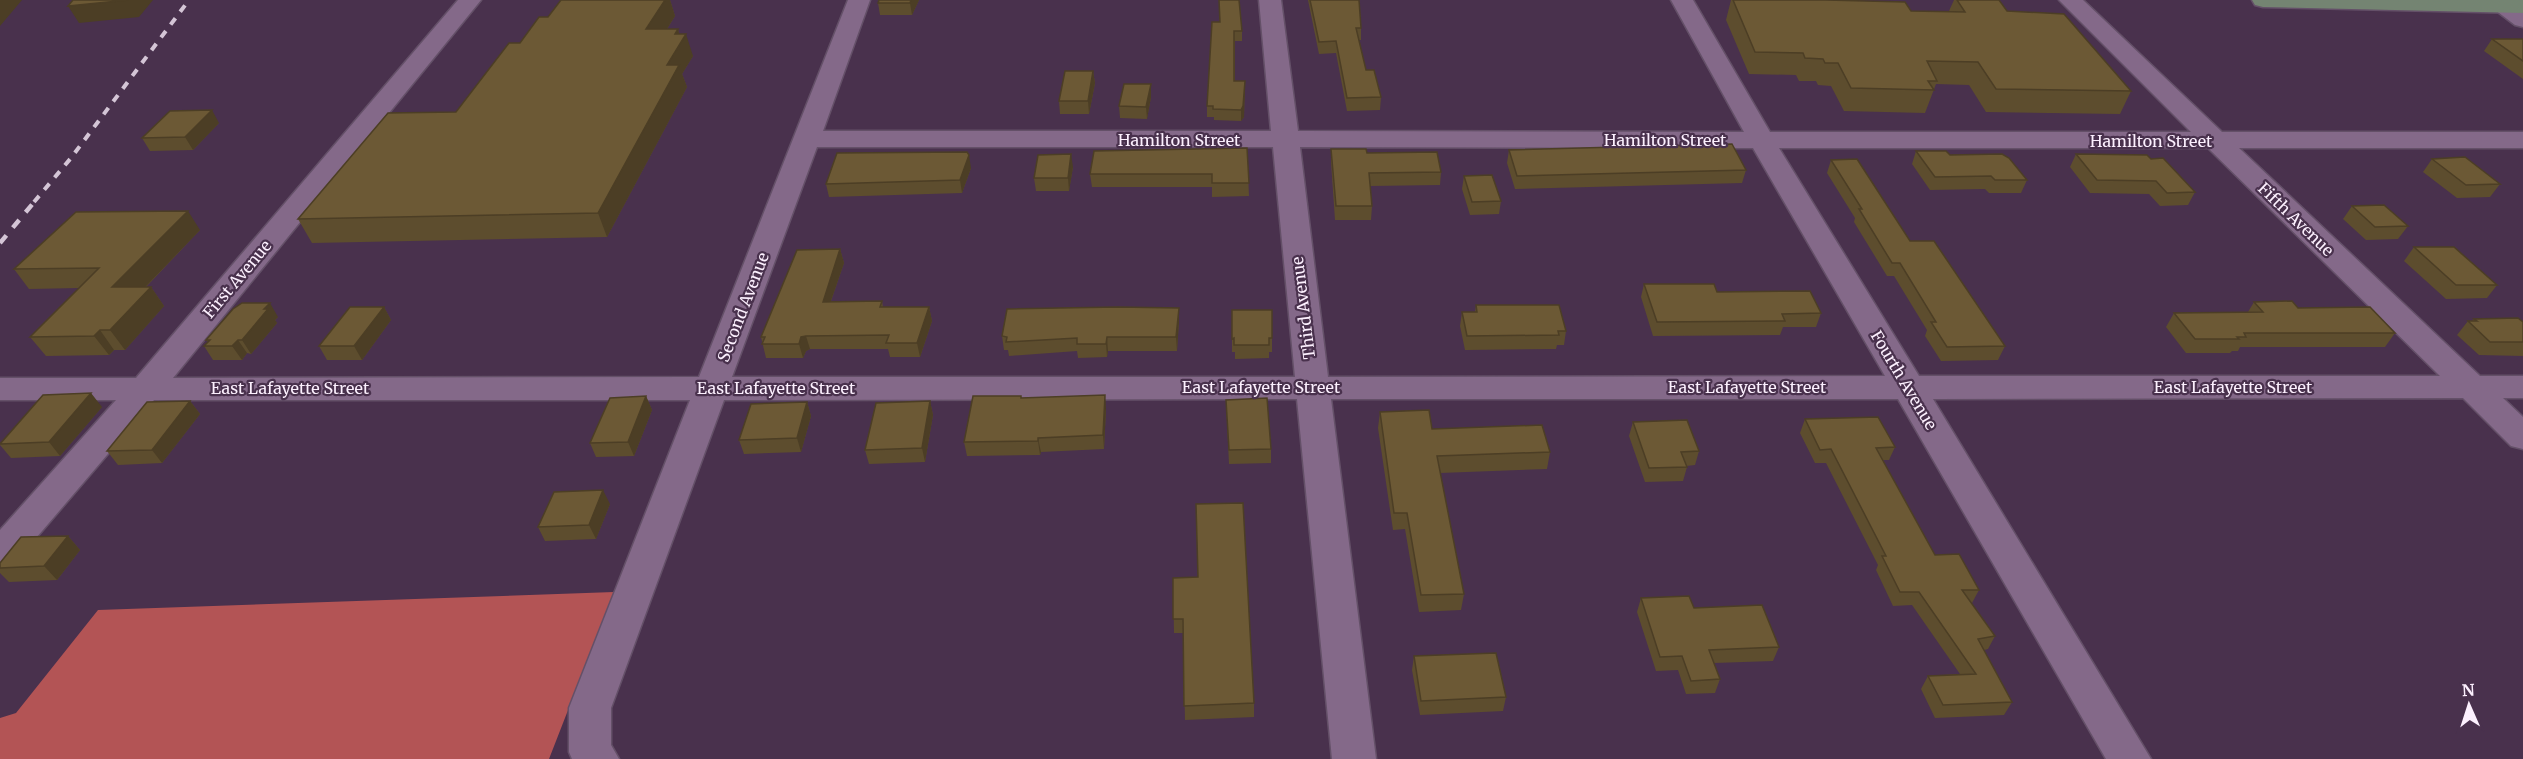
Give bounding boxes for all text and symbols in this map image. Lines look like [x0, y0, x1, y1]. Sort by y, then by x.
street label: Hamilton Street [1118, 130, 1241, 150]
street label: Hamilton Street [1604, 130, 1727, 150]
street label: Hamilton Street [2090, 131, 2213, 151]
street label: Fifth Avenue [2254, 178, 2338, 260]
street label: First Avenue [199, 236, 275, 322]
street label: Second Avenue [713, 249, 773, 365]
street label: Third Avenue [1287, 256, 1319, 360]
street label: Fourth Avenue [1867, 327, 1941, 433]
street label: East Lafayette Street [1182, 377, 1341, 397]
street label: East Lafayette Street [1668, 377, 1827, 397]
street label: East Lafayette Street [2154, 377, 2313, 397]
street label: East Lafayette Street [211, 378, 370, 398]
street label: East Lafayette Street [697, 378, 856, 398]
north arrow [2439, 675, 2499, 735]
text: N [2461, 680, 2475, 700]

